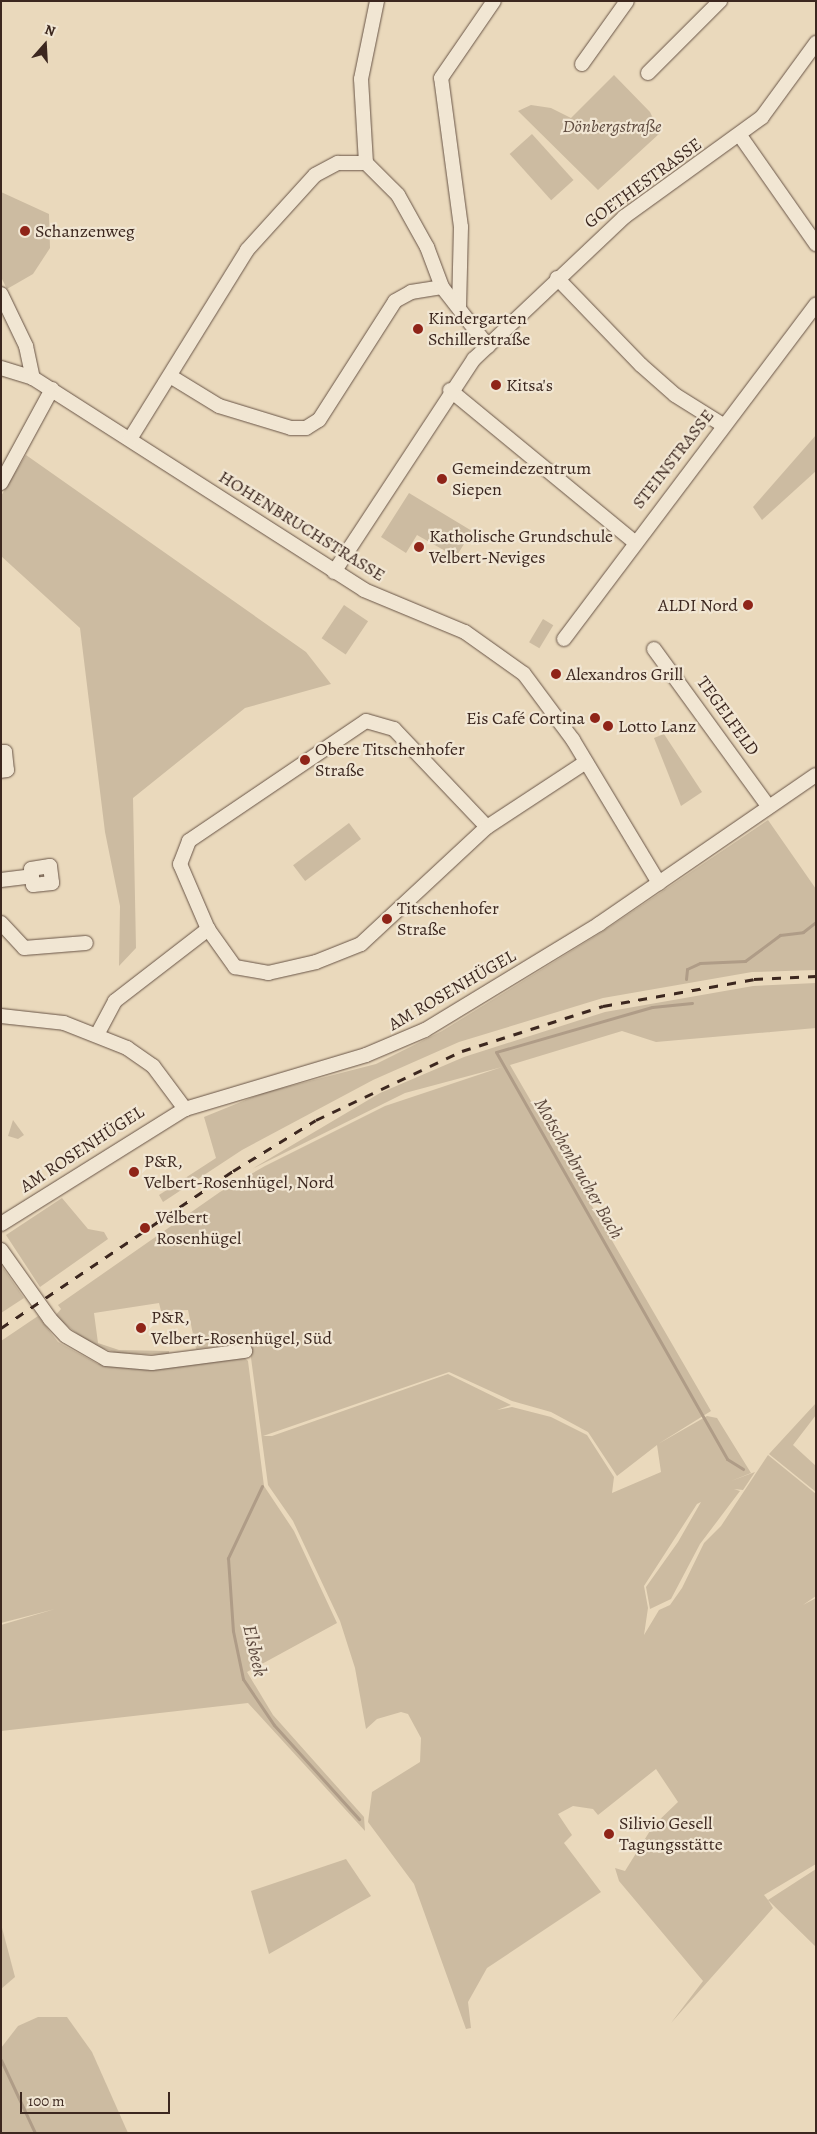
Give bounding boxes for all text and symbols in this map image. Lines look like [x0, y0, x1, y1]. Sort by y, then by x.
north arrow [20, 20, 70, 70]
text: N [42, 20, 58, 41]
park label: Dönbergstraße [562, 115, 662, 137]
street label: GOETHESTRASSE [580, 133, 706, 233]
place label: Schanzenweg [35, 220, 135, 242]
marker: Schanzenweg [19, 225, 31, 237]
place label: Kindergarten Schillerstraße [428, 308, 530, 350]
marker: Kindergarten Schillerstraße [412, 323, 424, 335]
place label: Kitsa's [506, 374, 553, 396]
marker: Kitsa's [490, 379, 502, 391]
street label: STEINSTRASSE [628, 405, 718, 513]
place label: Gemeindezentrum Siepen [452, 458, 591, 500]
street label: HOHENBRUCHSTRASSE [215, 466, 389, 586]
marker: Gemeindezentrum Siepen [436, 473, 448, 485]
place label: Katholische Grundschule Velbert-Neviges [429, 526, 613, 568]
marker: Katholische Grundschule Velbert-Neviges [413, 541, 425, 553]
place label: ALDI Nord [658, 594, 738, 616]
marker: ALDI Nord [742, 599, 754, 611]
place label: Alexandros Grill [566, 663, 683, 685]
marker: Alexandros Grill [550, 668, 562, 680]
street label: TEGELFELD [692, 672, 764, 760]
place label: Eis Café Cortina [466, 707, 585, 729]
marker: Eis Café Cortina [589, 712, 601, 724]
place label: Lotto Lanz [618, 715, 696, 737]
marker: Lotto Lanz [602, 720, 614, 732]
place label: Obere Titschenhofer Straße [315, 739, 465, 782]
marker: Obere Titschenhofer Straße [299, 754, 311, 766]
place label: Titschenhofer Straße [397, 898, 499, 941]
marker: Titschenhofer Straße [381, 913, 393, 925]
street label: AM ROSENHÜGEL [385, 945, 519, 1035]
water label: Motschenbrucher Bach [528, 1094, 628, 1244]
street label: AM ROSENHÜGEL [16, 1101, 148, 1197]
place label: P&R, Velbert-Rosenhügel, Nord [144, 1151, 335, 1194]
marker: P&R, Velbert-Rosenhügel, Nord [128, 1166, 140, 1178]
place label: Velbert Rosenhügel [156, 1207, 241, 1250]
marker: Velbert Rosenhügel [138, 1221, 152, 1235]
place label: P&R, Velbert-Rosenhügel, Süd [151, 1307, 333, 1350]
marker: P&R, Velbert-Rosenhügel, Süd [135, 1322, 147, 1334]
water label: Elsbeek [237, 1623, 271, 1679]
place label: Silivio Gesell Tagungsstätte [619, 1813, 723, 1856]
marker: Silivio Gesell Tagungsstätte [603, 1828, 615, 1840]
scale bar [22, 2082, 172, 2114]
text: 100 m [28, 2091, 65, 2111]

